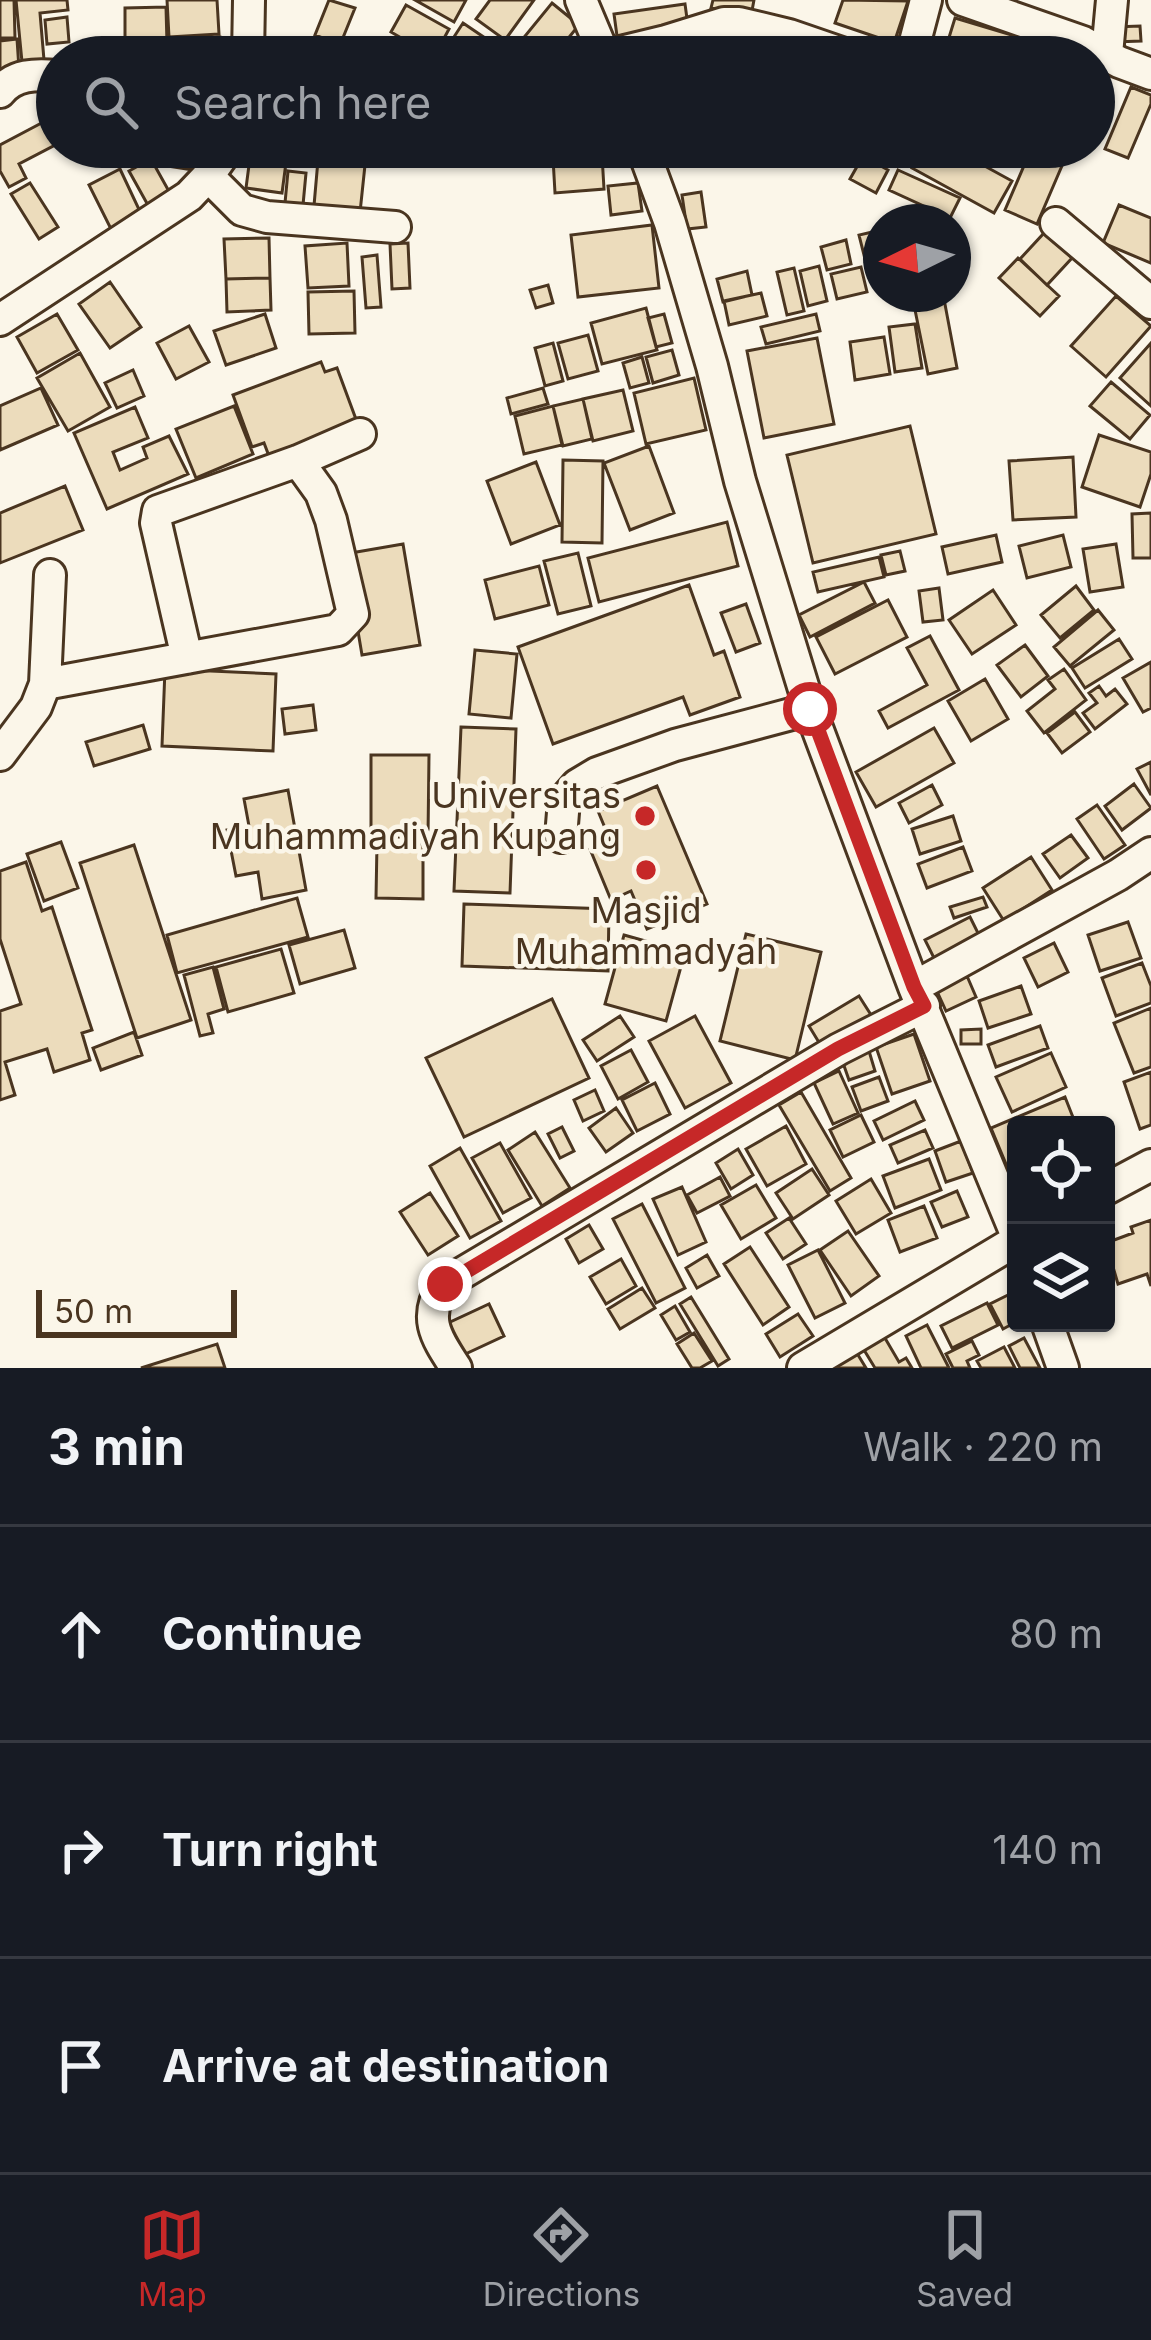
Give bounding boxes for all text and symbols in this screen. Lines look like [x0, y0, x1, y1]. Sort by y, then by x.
search box [36, 36, 1115, 168]
icon: search [78, 69, 144, 135]
text: Search here [174, 75, 431, 130]
north arrow [863, 204, 971, 312]
route start [783, 682, 837, 736]
place label: Universitas Muhammadiyah Kupang [210, 773, 621, 858]
marker: Universitas Muhammadiyah Kupang [632, 803, 658, 829]
marker: Masjid Muhammadyah [633, 857, 659, 883]
place label: Masjid Muhammadyah [515, 888, 777, 973]
map controls [1007, 1116, 1115, 1332]
button: locate [1007, 1116, 1115, 1224]
button: layers [1007, 1224, 1115, 1332]
route end [418, 1257, 472, 1311]
scale bar [36, 1284, 237, 1337]
text: 50 m [54, 1291, 133, 1331]
text: 3 min [48, 1416, 185, 1477]
text: Walk · 220 m [863, 1423, 1103, 1470]
icon: ahead [48, 1601, 114, 1667]
text: Continue [162, 1606, 362, 1661]
text: 80 m [1009, 1610, 1103, 1657]
icon: right [48, 1817, 114, 1883]
text: Turn right [162, 1822, 378, 1877]
text: 140 m [992, 1826, 1103, 1873]
icon: arrive [48, 2033, 114, 2099]
text: Arrive at destination [162, 2038, 609, 2093]
tab: Map [138, 2202, 207, 2314]
tab: Directions [483, 2202, 640, 2314]
tab: Saved [916, 2202, 1013, 2314]

